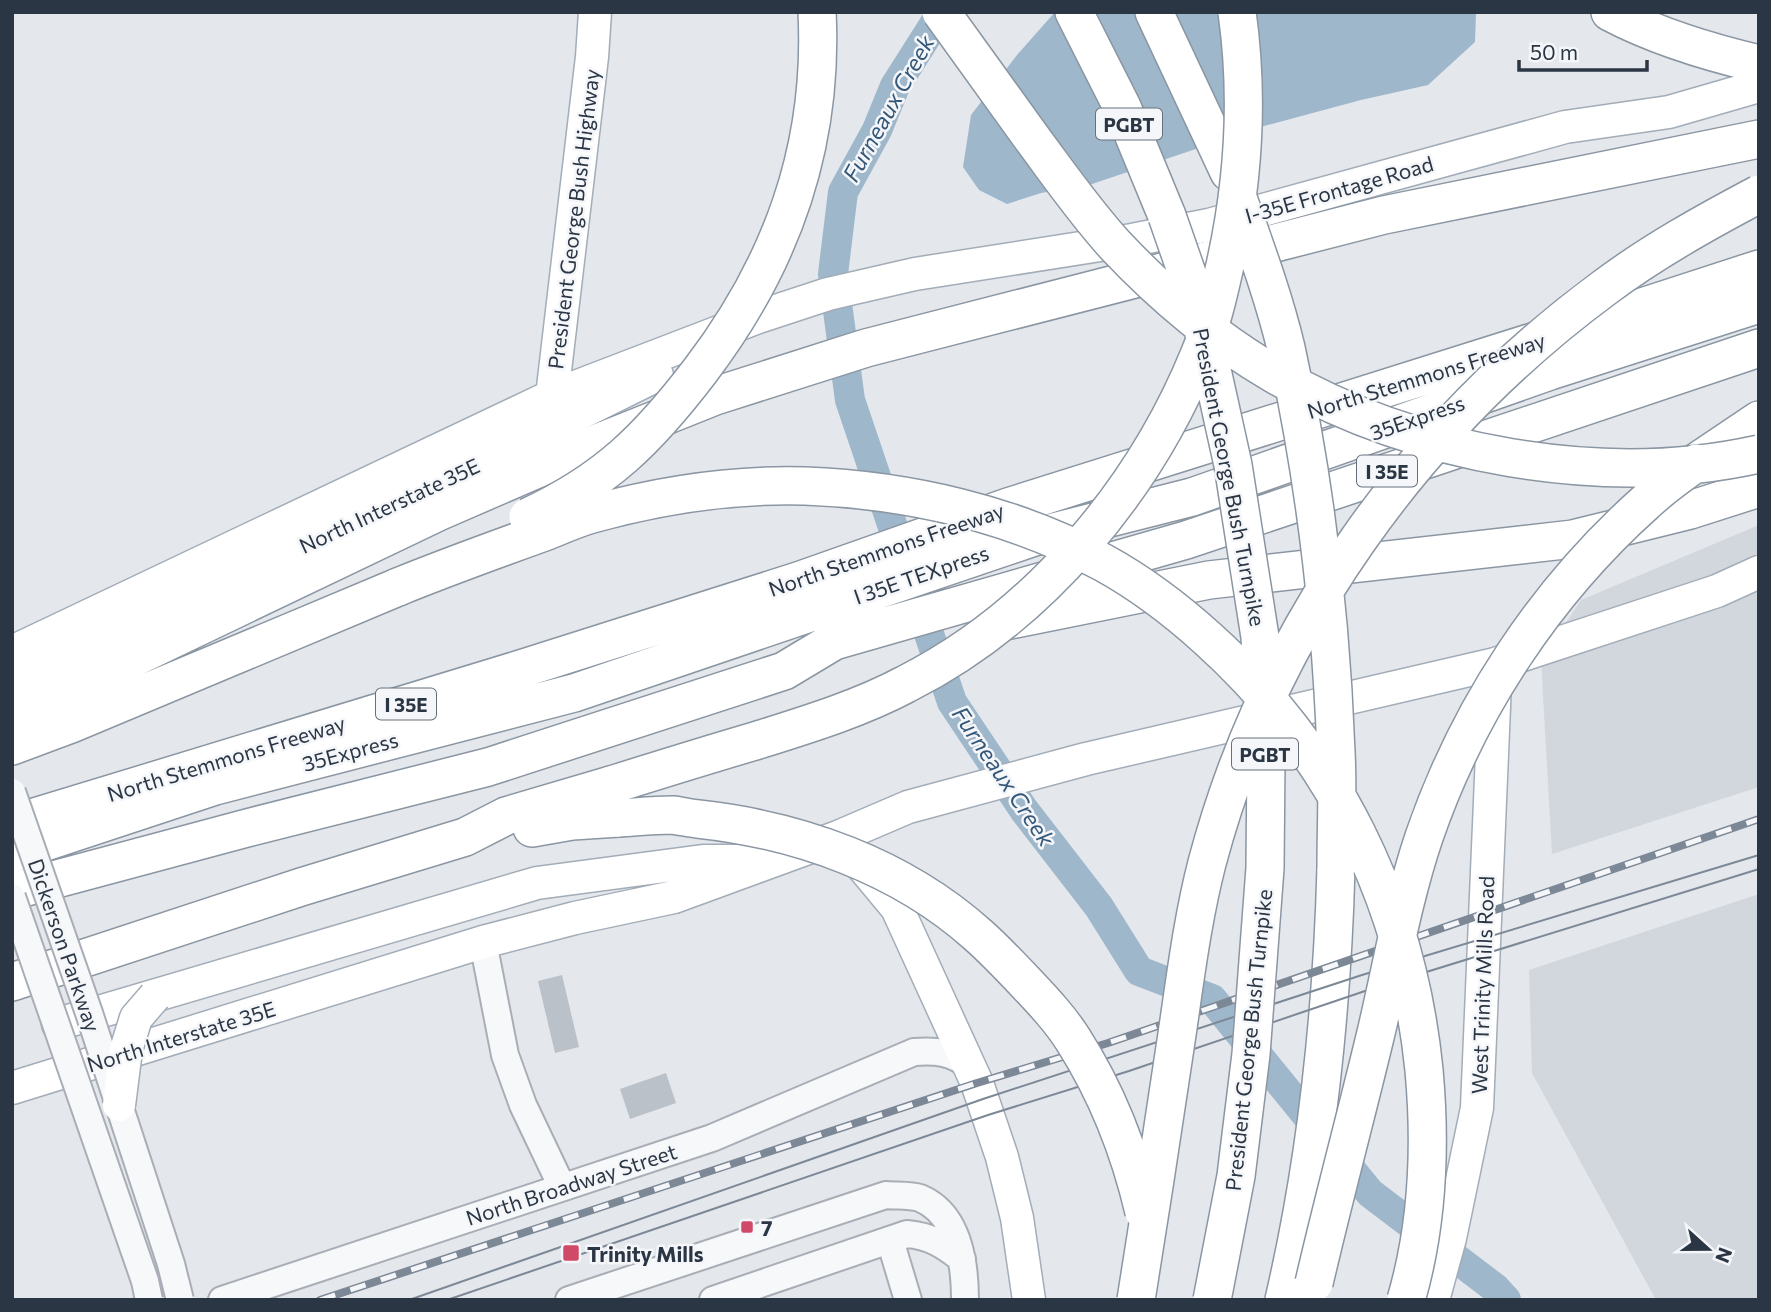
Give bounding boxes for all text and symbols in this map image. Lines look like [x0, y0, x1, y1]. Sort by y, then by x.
scale bar [1519, 28, 1647, 72]
water label: Furneaux Creek [836, 29, 940, 186]
text: 50 m [1530, 39, 1578, 64]
street label: President George Bush Highway [542, 67, 604, 370]
road number: PGBT [1096, 108, 1162, 140]
street label: I-35E Frontage Road [1242, 150, 1436, 228]
street label: President George Bush Turnpike [1189, 326, 1271, 628]
street label: North Stemmons Freeway [1304, 327, 1548, 423]
street label: 35Express [1366, 389, 1468, 445]
street label: North Interstate 35E [295, 452, 483, 558]
road number: I 35E [1357, 456, 1417, 486]
street label: North Stemmons Freeway [765, 497, 1007, 601]
street label: I 35E TEXpress [850, 539, 992, 609]
road number: I 35E [376, 688, 436, 720]
water label: Furneaux Creek [947, 701, 1061, 852]
street label: North Stemmons Freeway [104, 710, 348, 806]
street label: 35Express [299, 726, 401, 776]
road number: PGBT [1232, 738, 1298, 769]
street label: Dickerson Parkway [24, 855, 106, 1035]
street label: West Trinity Mills Road [1466, 875, 1498, 1095]
street label: President George Bush Turnpike [1220, 888, 1276, 1192]
street label: North Interstate 35E [84, 995, 278, 1077]
street label: North Broadway Street [462, 1138, 680, 1230]
north arrow [1673, 1214, 1743, 1284]
place label: 7 [761, 1215, 773, 1240]
marker: 7 [739, 1219, 755, 1235]
place label: Trinity Mills [587, 1241, 704, 1266]
marker: Trinity Mills [561, 1243, 581, 1263]
text: N [1711, 1244, 1738, 1266]

